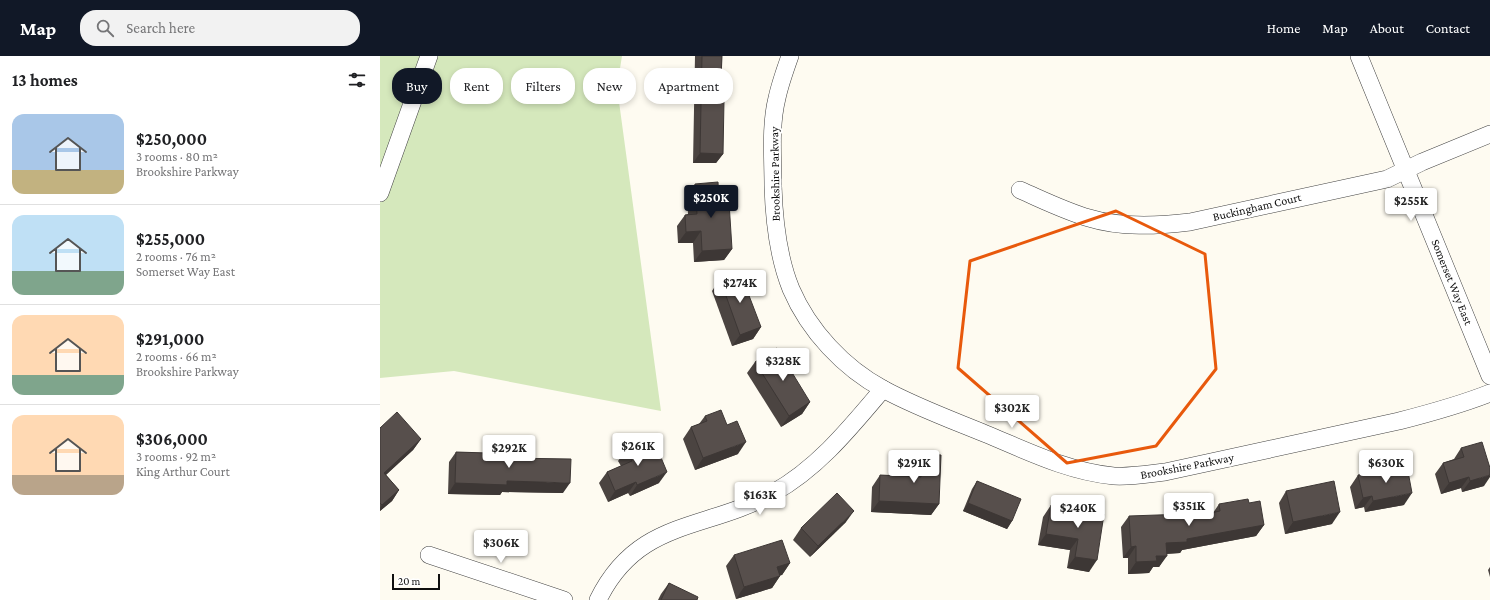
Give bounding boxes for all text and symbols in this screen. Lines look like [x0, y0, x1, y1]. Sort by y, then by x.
search box [80, 10, 360, 46]
icon: search [94, 17, 116, 39]
text: Map [20, 18, 56, 39]
text: Search here [126, 20, 195, 36]
text: Home [1267, 20, 1300, 36]
text: Map [1322, 20, 1348, 36]
text: About [1370, 20, 1404, 36]
text: Contact [1426, 20, 1470, 36]
chip: Buy [392, 68, 442, 104]
chip: Rent [450, 68, 503, 104]
chip: Filters [511, 68, 575, 104]
chip: New [583, 68, 636, 104]
chip: Apartment [644, 68, 733, 104]
icon: filters [346, 69, 368, 91]
text: 13 homes [12, 71, 78, 90]
street label: Brookshire Parkway [767, 126, 783, 222]
icon: home [44, 130, 92, 178]
text: $250,000 [136, 130, 207, 149]
text: 3 rooms · 80 m² [136, 149, 218, 164]
text: Brookshire Parkway [136, 164, 239, 179]
pin: $250K [683, 185, 739, 219]
pin: $255K [1383, 188, 1439, 222]
text: $250K [693, 190, 729, 205]
street label: Buckingham Court [1211, 190, 1304, 224]
text: $255K [1394, 193, 1428, 208]
text: $255,000 [136, 230, 205, 249]
icon: home [44, 231, 92, 279]
street label: Somerset Way East [1428, 237, 1476, 328]
text: 2 rooms · 76 m² [136, 249, 216, 264]
text: Somerset Way East [136, 264, 235, 279]
pin: $274K [712, 270, 768, 304]
text: $274K [723, 275, 757, 290]
text: $291,000 [136, 330, 204, 349]
icon: home [44, 331, 92, 379]
pin: $328K [755, 348, 811, 382]
text: 2 rooms · 66 m² [136, 349, 217, 364]
text: $328K [765, 353, 801, 368]
text: Brookshire Parkway [136, 364, 239, 379]
pin: $302K [984, 395, 1040, 429]
text: $302K [994, 400, 1030, 415]
text: $306,000 [136, 430, 208, 449]
icon: home [44, 431, 92, 479]
pin: $261K [610, 433, 666, 467]
pin: $292K [481, 435, 537, 469]
text: $261K [621, 438, 655, 453]
text: $292K [492, 440, 526, 455]
text: 3 rooms · 92 m² [136, 449, 216, 464]
pin: $291K [886, 450, 942, 484]
street label: Brookshire Parkway [1139, 450, 1235, 482]
pin: $630K [1358, 450, 1414, 484]
text: $291K [897, 455, 931, 470]
text: $630K [1368, 455, 1404, 470]
text: King Arthur Court [136, 464, 230, 479]
pin: $163K [732, 482, 788, 516]
text: $163K [744, 487, 776, 502]
pin: $351K [1161, 493, 1217, 527]
pin: $240K [1050, 495, 1106, 529]
text: $351K [1173, 498, 1205, 513]
text: $240K [1060, 500, 1096, 515]
pin: $306K [473, 530, 529, 564]
text: $306K [483, 535, 519, 550]
scale bar [392, 572, 440, 591]
text: 20 m [398, 575, 420, 587]

